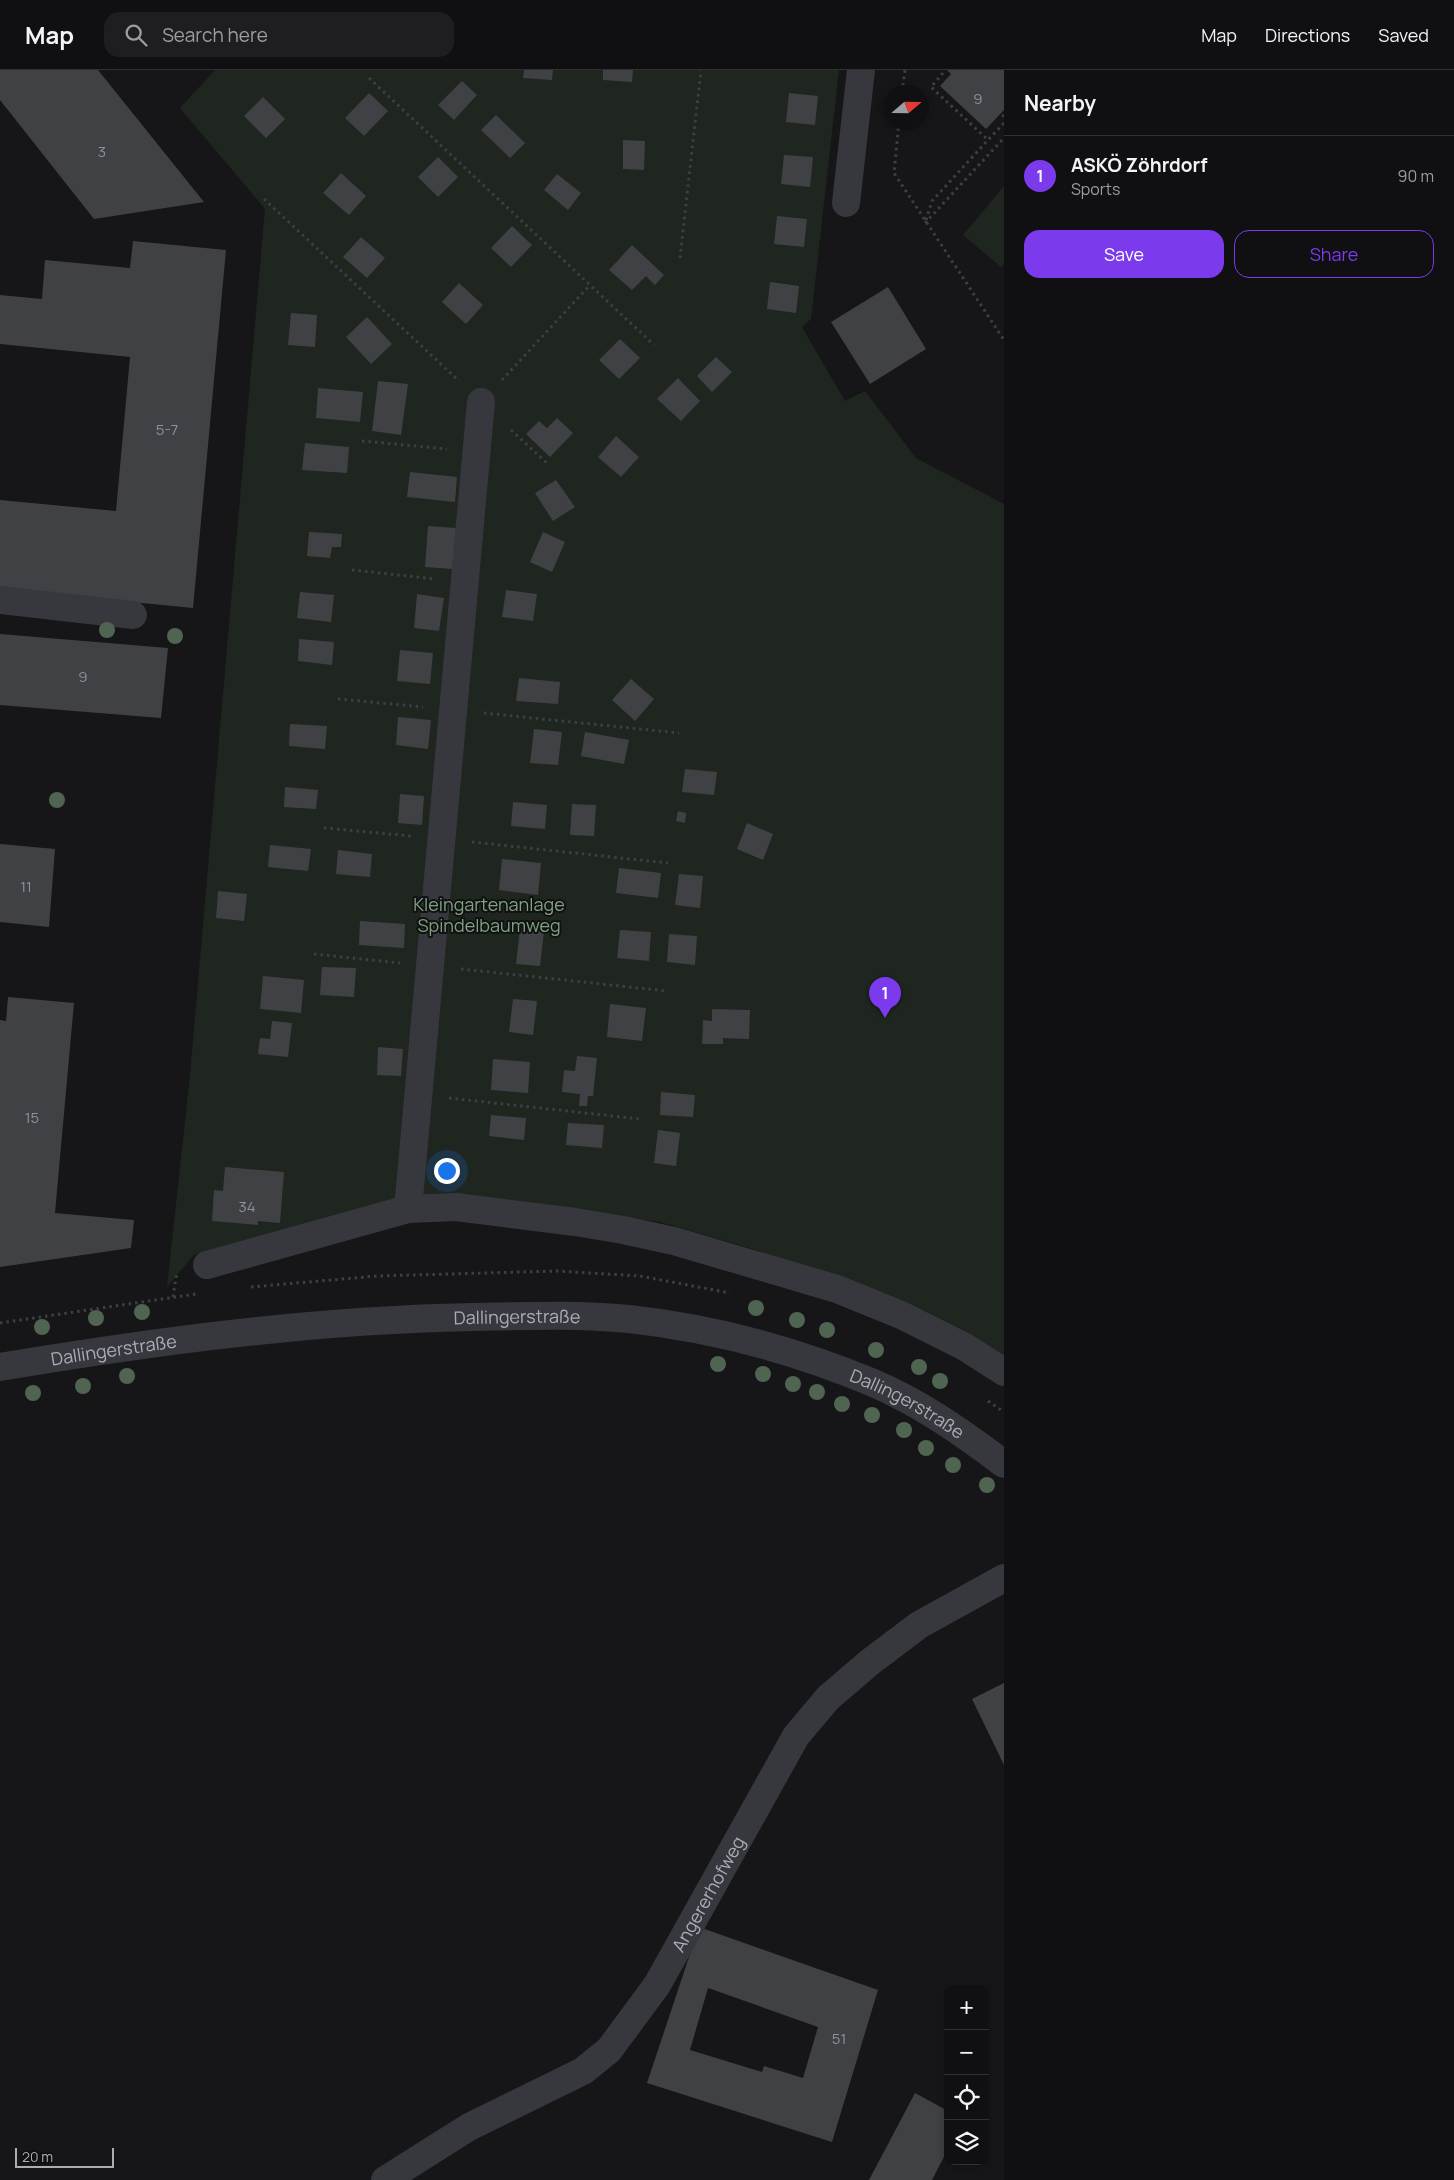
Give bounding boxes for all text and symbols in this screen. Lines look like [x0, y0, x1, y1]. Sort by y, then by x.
search box [104, 12, 454, 57]
text: Map [25, 18, 74, 51]
icon: search [122, 21, 150, 49]
text: Search here [162, 22, 268, 48]
text: Map [1201, 23, 1237, 47]
text: Directions [1265, 23, 1350, 47]
text: Saved [1378, 23, 1429, 47]
north arrow [884, 85, 929, 130]
house number: 9 [973, 88, 983, 109]
text: Nearby [1024, 89, 1096, 117]
house number: 3 [98, 141, 106, 162]
text: ASKÖ Zöhrdorf [1071, 152, 1207, 178]
text: 1 [1036, 165, 1044, 187]
text: 90 m [1398, 165, 1434, 187]
text: Sports [1071, 178, 1120, 200]
button: Save [1024, 230, 1224, 278]
button: Share [1234, 230, 1434, 278]
house number: 5-7 [156, 419, 178, 440]
house number: 9 [78, 666, 88, 687]
house number: 11 [20, 876, 32, 897]
park label: Kleingartenanlage Spindelbaumweg [413, 892, 565, 937]
pin: 1 [869, 977, 901, 1018]
house number: 15 [25, 1107, 39, 1128]
your location [434, 1158, 460, 1184]
house number: 34 [238, 1196, 256, 1217]
street label: Dallingerstraße [453, 1304, 581, 1329]
street label: Dallingerstraße [49, 1329, 178, 1371]
street label: Dallingerstraße [847, 1363, 969, 1444]
street label: Angererhofweg [666, 1832, 750, 1956]
map controls [944, 1985, 989, 2165]
button: + [944, 1985, 989, 2030]
house number: 51 [832, 2028, 846, 2049]
button: − [944, 2030, 989, 2075]
button: locate [944, 2075, 989, 2120]
button: layers [944, 2120, 989, 2165]
scale bar [15, 2145, 114, 2168]
text: 20 m [22, 2147, 53, 2166]

